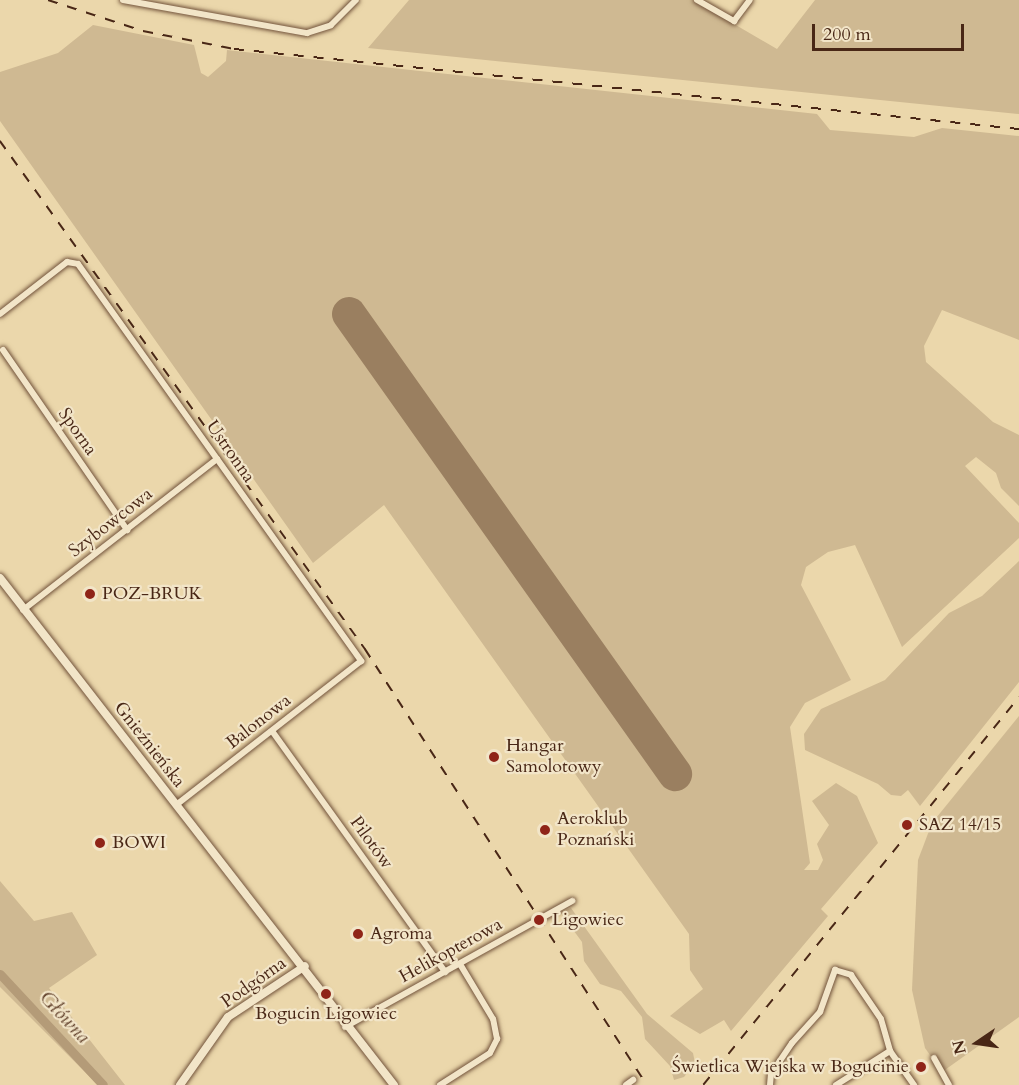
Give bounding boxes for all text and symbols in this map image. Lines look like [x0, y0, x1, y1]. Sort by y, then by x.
scale bar [815, 12, 966, 50]
text: 200 m [823, 22, 871, 47]
street label: Sporna [53, 404, 101, 460]
street label: Ustronna [201, 417, 259, 487]
street label: Szybowcowa [65, 484, 157, 562]
place label: POZ-BRUK [102, 583, 202, 605]
marker: POZ-BRUK [83, 587, 97, 601]
street label: Balonowa [222, 690, 296, 754]
street label: Gnieźnieńska [109, 698, 189, 792]
place label: Hangar Samolotowy [506, 736, 601, 778]
marker: Hangar Samolotowy [487, 750, 501, 764]
place label: Aeroklub Poznański [557, 809, 634, 852]
street label: Pilotów [345, 812, 397, 874]
place label: SAZ 14/15 [919, 814, 1001, 836]
marker: SAZ 14/15 [900, 818, 914, 832]
marker: Aeroklub Poznański [538, 823, 552, 837]
place label: BOWI [112, 832, 166, 854]
marker: BOWI [93, 836, 107, 850]
place label: Ligowiec [552, 909, 624, 931]
marker: Ligowiec [530, 911, 548, 929]
street label: Helikopterowa [396, 914, 506, 988]
place label: Agroma [370, 923, 432, 945]
marker: Agroma [351, 927, 365, 941]
street label: Podgórna [217, 953, 291, 1013]
water label: Główna [35, 986, 95, 1048]
marker: Bogucin Ligowiec [319, 987, 333, 1001]
place label: Bogucin Ligowiec [255, 1003, 397, 1025]
north arrow [947, 1013, 1007, 1073]
text: N [947, 1038, 972, 1056]
place label: Świetlica Wiejska w Bogucinie [672, 1056, 909, 1078]
marker: Świetlica Wiejska w Bogucinie [914, 1060, 928, 1074]

